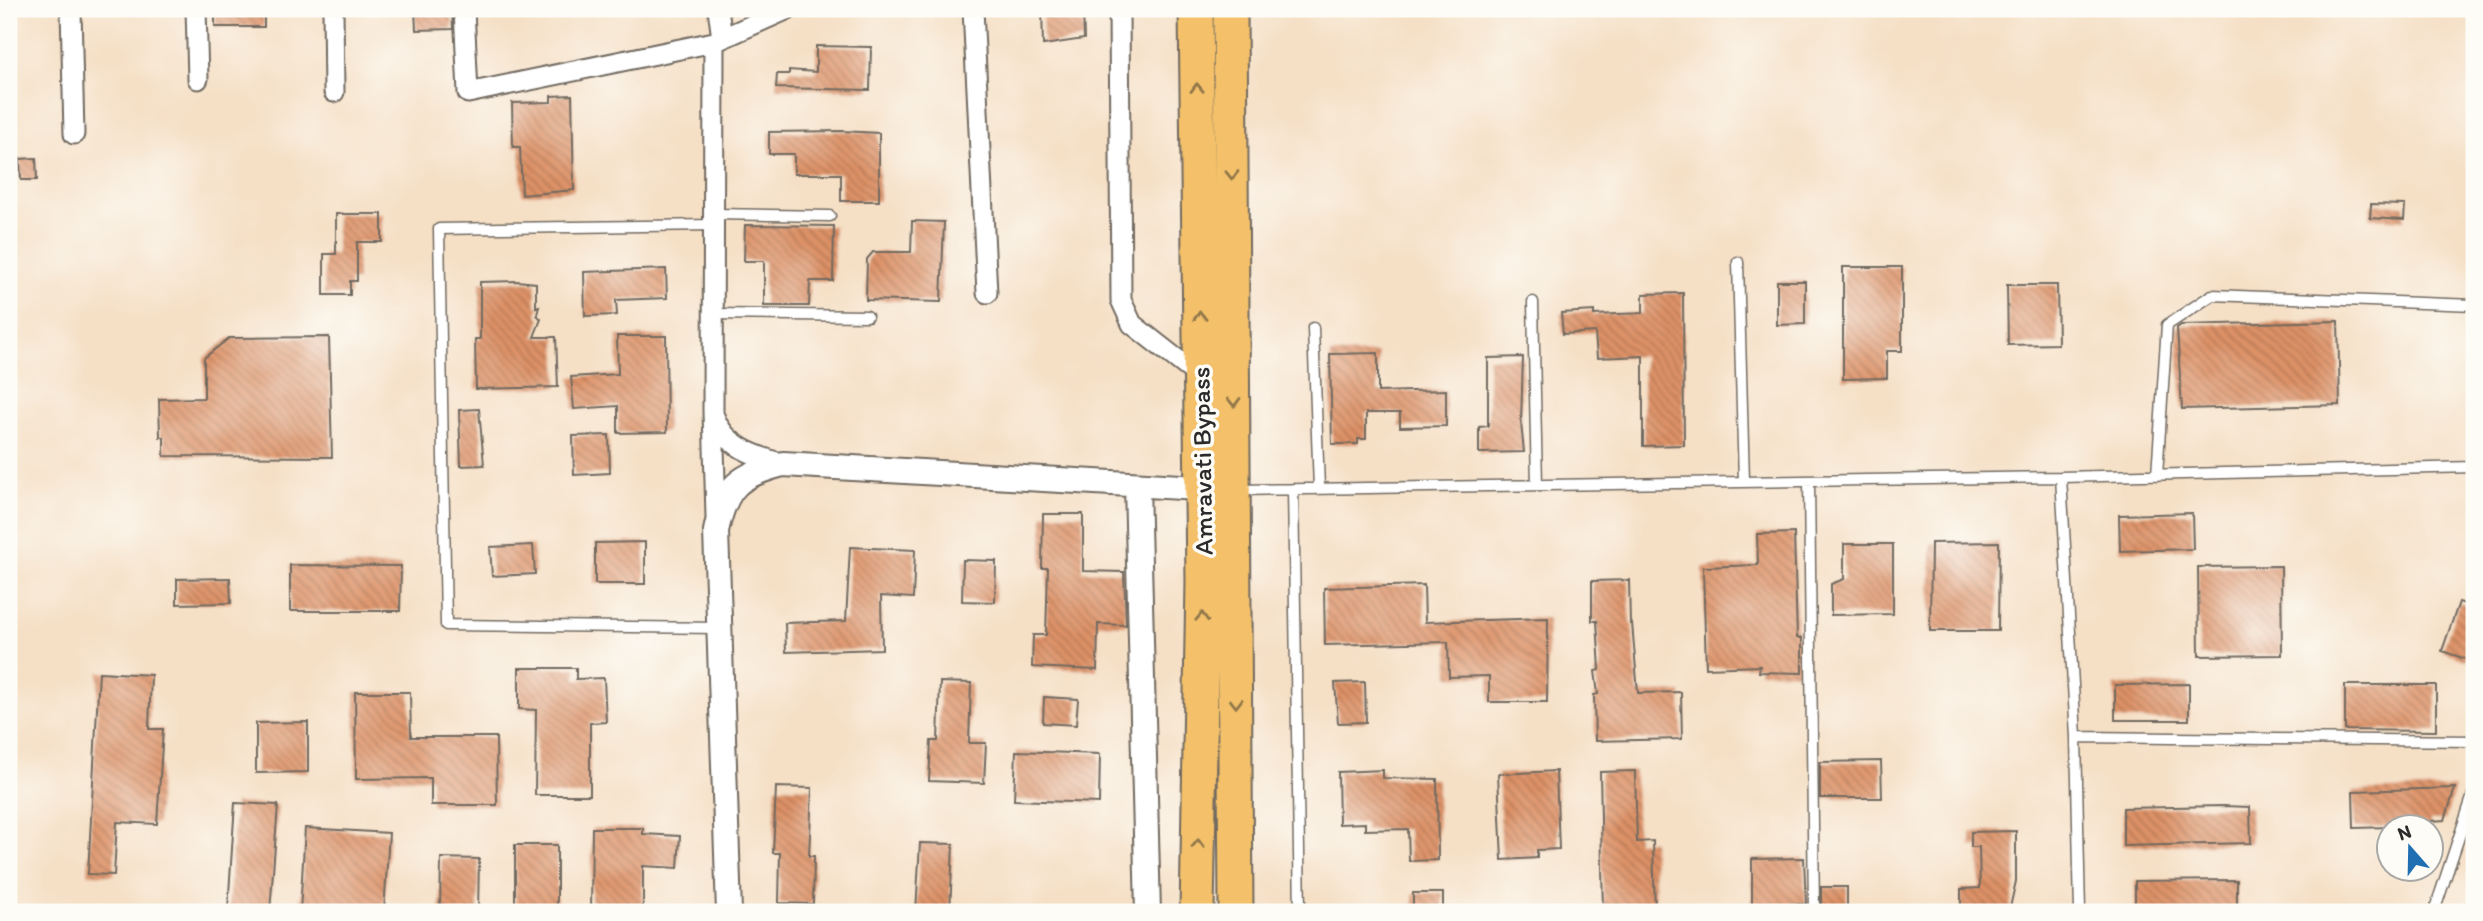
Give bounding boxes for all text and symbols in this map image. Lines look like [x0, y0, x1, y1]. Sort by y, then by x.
one-way arrow [1189, 82, 1205, 93]
one-way arrow [1224, 170, 1240, 181]
one-way arrow [1192, 310, 1208, 320]
street label: Amravati Bypass [1184, 367, 1220, 555]
one-way arrow [1226, 398, 1242, 408]
one-way arrow [1195, 611, 1210, 622]
one-way arrow [1228, 699, 1244, 709]
north arrow [2374, 813, 2444, 883]
text: N [2394, 819, 2414, 845]
one-way arrow [1190, 838, 1205, 849]

